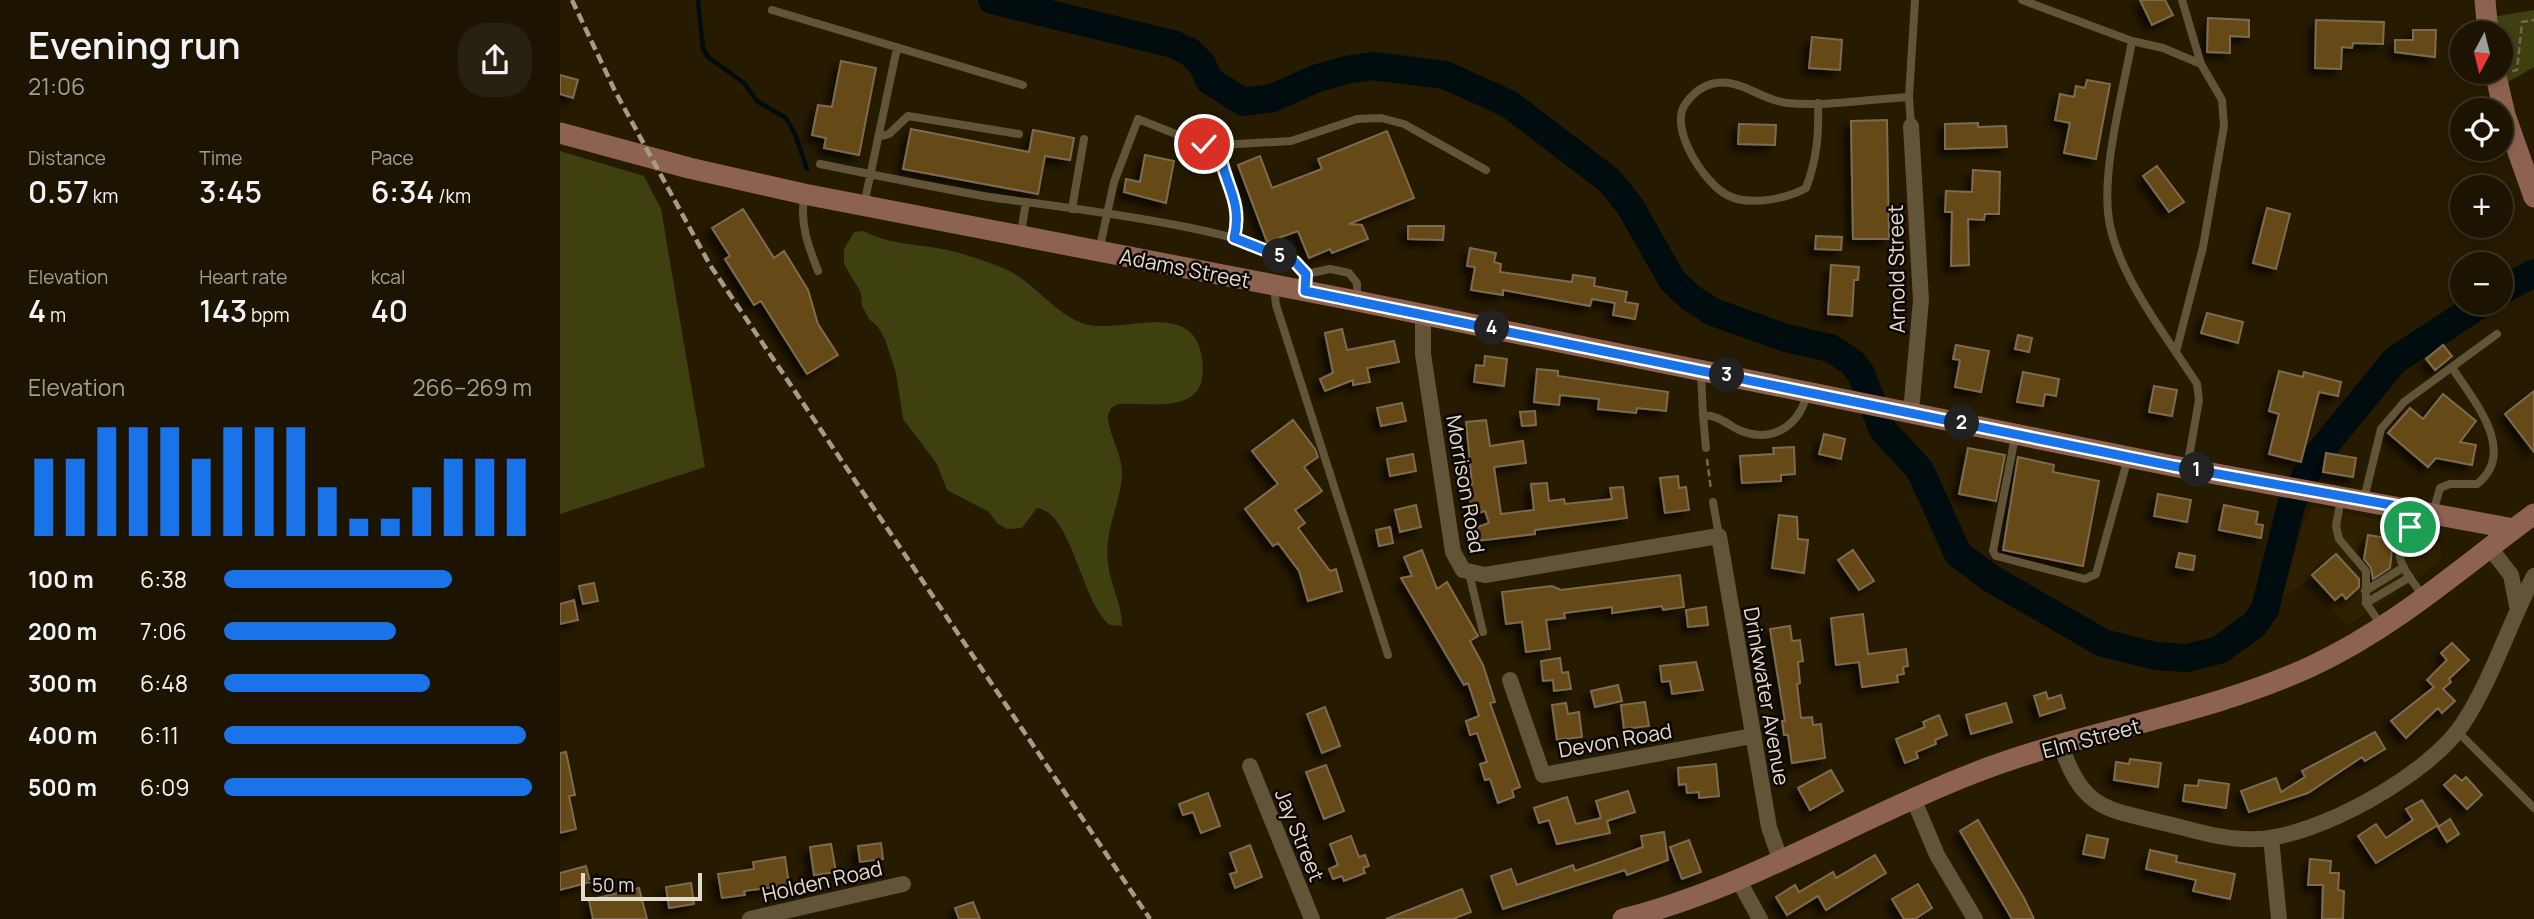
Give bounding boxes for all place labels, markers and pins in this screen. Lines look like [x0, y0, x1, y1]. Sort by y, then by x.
pin [1174, 114, 1234, 174]
pin: 5 [1262, 238, 1298, 274]
pin: 4 [1474, 310, 1510, 346]
pin: 3 [1710, 358, 1744, 392]
pin: 2 [1944, 406, 1980, 440]
pin: 1 [2180, 452, 2214, 488]
pin [2380, 497, 2440, 557]

